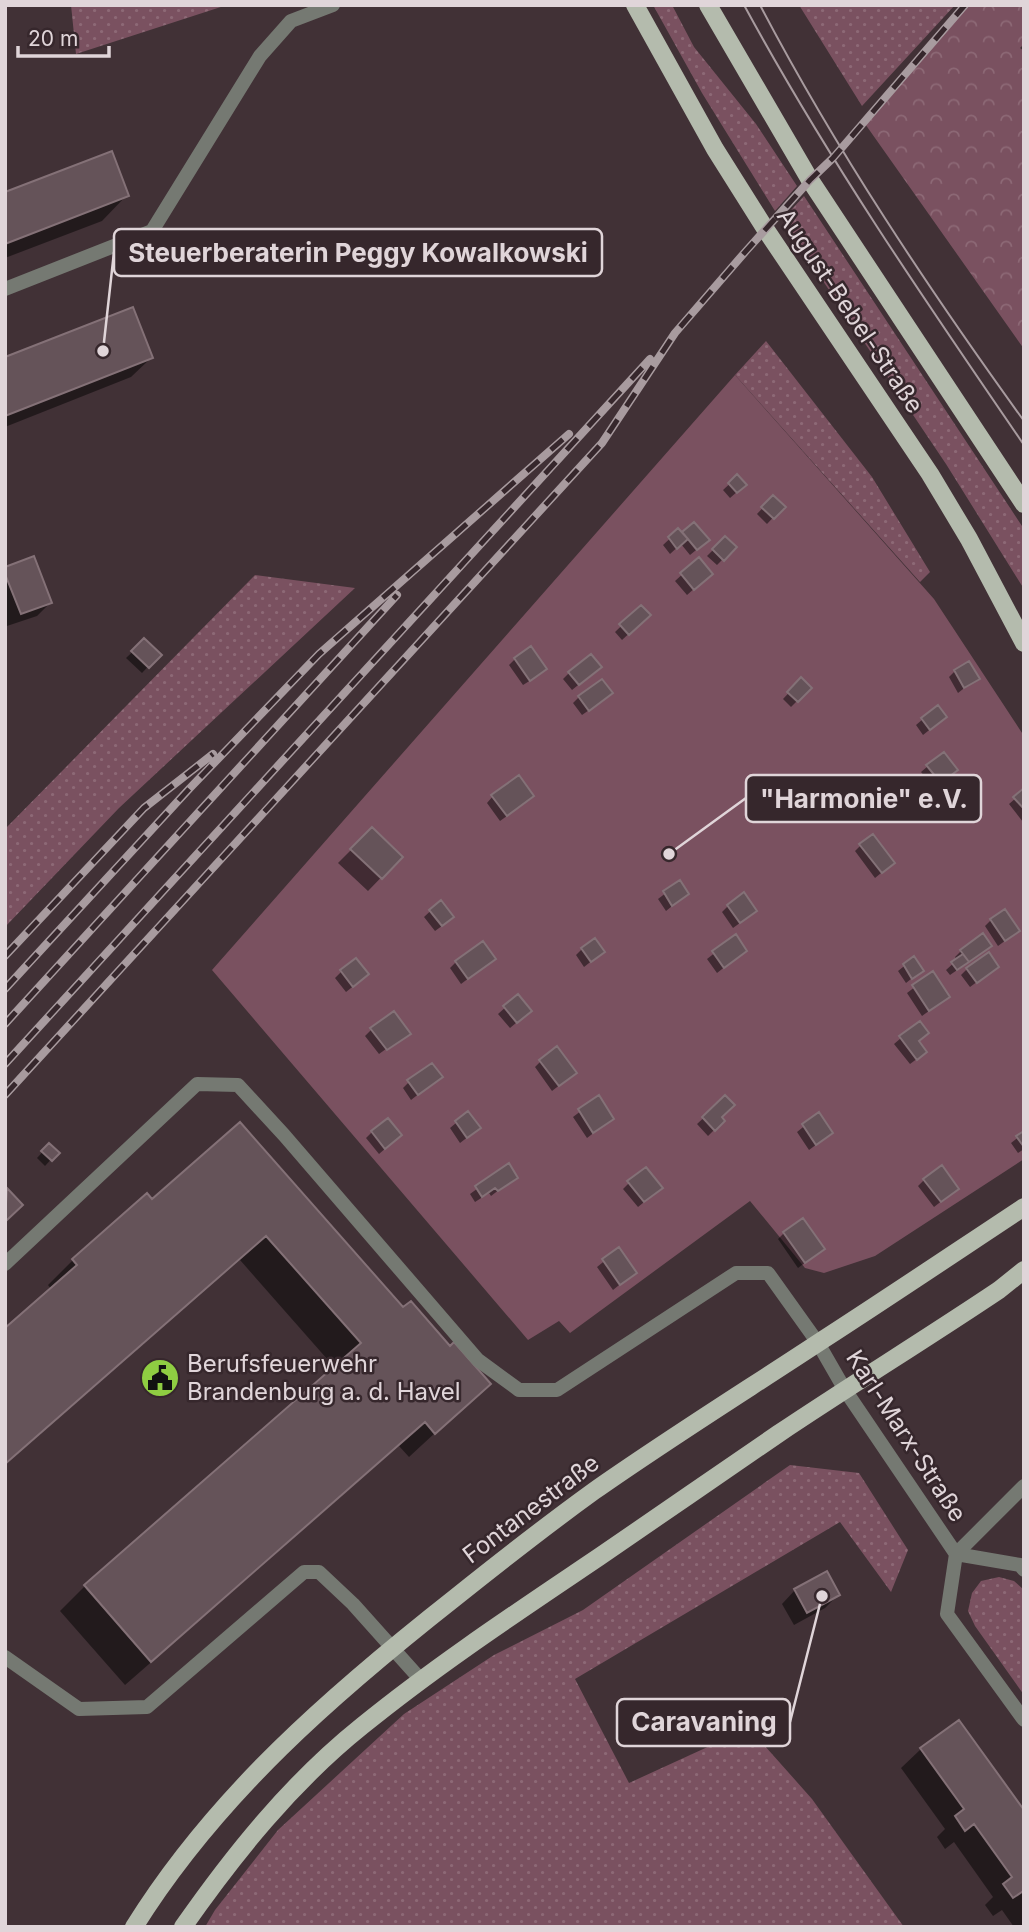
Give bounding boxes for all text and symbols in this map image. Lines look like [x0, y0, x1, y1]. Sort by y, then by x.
scale bar [18, 14, 108, 58]
text: 20 m [28, 26, 78, 51]
street label: August-Bebel-Straße [771, 203, 930, 419]
callout: Steuerberaterin Peggy Kowalkowski [114, 229, 602, 276]
text: Steuerberaterin Peggy Kowalkowski [128, 237, 588, 268]
callout: "Harmonie" e.V. [746, 775, 981, 822]
text: "Harmonie" e.V. [760, 783, 968, 814]
street label: Karl-Marx-Straße [840, 1345, 973, 1527]
place label: Berufsfeuerwehr Brandenburg a. d. Havel [187, 1349, 461, 1406]
public building icon: Berufsfeuerwehr Brandenburg a. d. Havel [139, 1357, 181, 1399]
street label: Fontanestraße [457, 1448, 605, 1569]
callout: Caravaning [617, 1699, 790, 1746]
text: Caravaning [631, 1706, 777, 1737]

